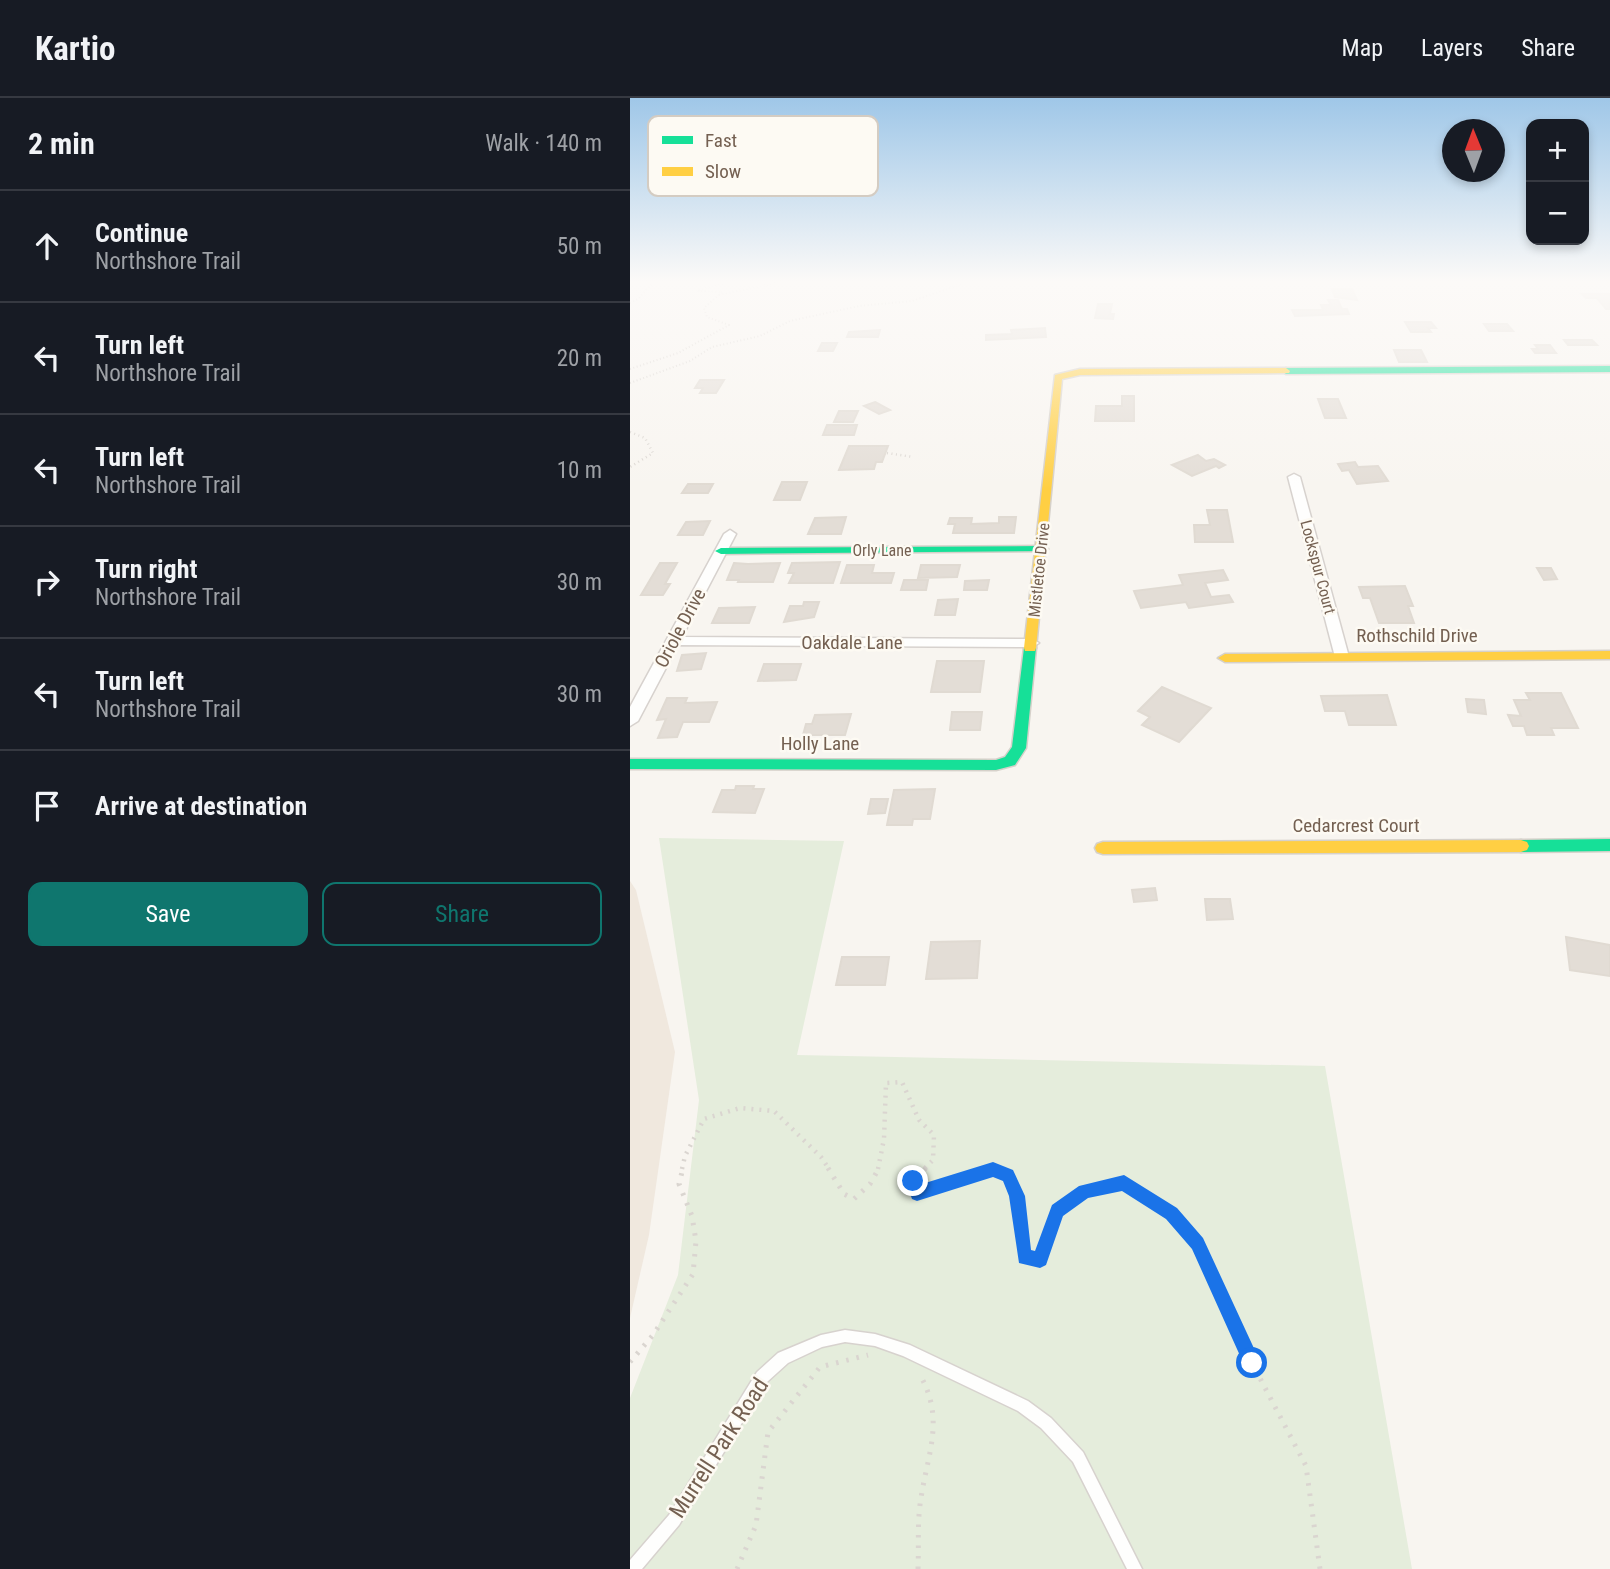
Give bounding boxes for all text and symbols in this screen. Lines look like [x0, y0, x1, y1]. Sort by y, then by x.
text: Kartio [35, 29, 115, 68]
text: Map [1342, 34, 1383, 62]
text: Layers [1421, 34, 1483, 62]
text: Share [1521, 34, 1575, 62]
legend [648, 116, 878, 196]
north arrow [1442, 119, 1505, 182]
map controls [1526, 119, 1589, 245]
button: + [1526, 119, 1589, 182]
text: 2 min [28, 126, 95, 161]
text: Fast [705, 129, 737, 152]
text: Walk · 140 m [485, 130, 602, 157]
text: Slow [705, 160, 741, 183]
button: − [1526, 182, 1589, 245]
text: Continue [95, 218, 188, 248]
icon: ahead [28, 227, 66, 265]
text: 50 m [557, 233, 602, 260]
text: Northshore Trail [95, 248, 241, 275]
text: Turn left [95, 330, 184, 360]
icon: left [28, 339, 66, 377]
text: 20 m [557, 345, 602, 372]
text: Northshore Trail [95, 360, 241, 387]
text: Turn left [95, 442, 184, 472]
icon: left [28, 451, 66, 489]
text: 10 m [557, 457, 602, 484]
text: Northshore Trail [95, 472, 241, 499]
street label: Lockspur Court [1296, 518, 1340, 616]
street label: Mistletoe Drive [1025, 522, 1053, 618]
street label: Orly Lane [852, 541, 912, 560]
text: Turn right [95, 554, 197, 584]
icon: right [28, 563, 66, 601]
text: 30 m [557, 569, 602, 596]
text: Northshore Trail [95, 584, 241, 611]
street label: Oriole Drive [650, 584, 711, 672]
street label: Rothschild Drive [1356, 624, 1478, 647]
street label: Oakdale Lane [801, 631, 903, 654]
text: Turn left [95, 666, 184, 696]
icon: left [28, 675, 66, 713]
text: 30 m [557, 681, 602, 708]
text: Northshore Trail [95, 696, 241, 723]
street label: Holly Lane [781, 732, 859, 755]
icon: arrive [28, 787, 66, 825]
text: Arrive at destination [95, 791, 307, 821]
street label: Cedarcrest Court [1292, 814, 1420, 837]
button: Save [28, 882, 308, 946]
button: Share [322, 882, 602, 946]
route end [897, 1165, 928, 1196]
route start [1236, 1347, 1267, 1378]
street label: Murrell Park Road [664, 1373, 774, 1523]

